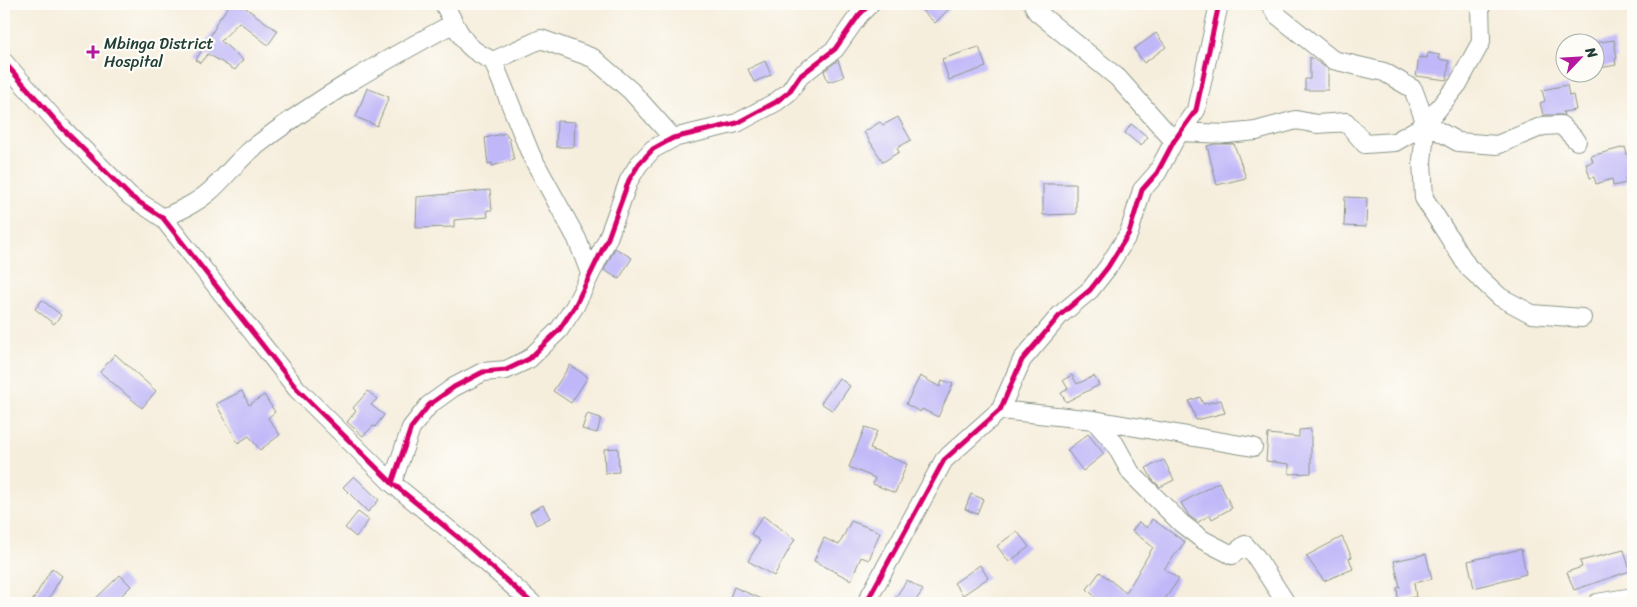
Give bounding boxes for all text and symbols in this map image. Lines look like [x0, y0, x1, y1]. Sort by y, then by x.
place label: Mbinga District Hospital [104, 29, 213, 76]
north arrow [1554, 32, 1604, 82]
text: N [1578, 42, 1605, 63]
marker: Mbinga District Hospital [86, 45, 100, 59]

